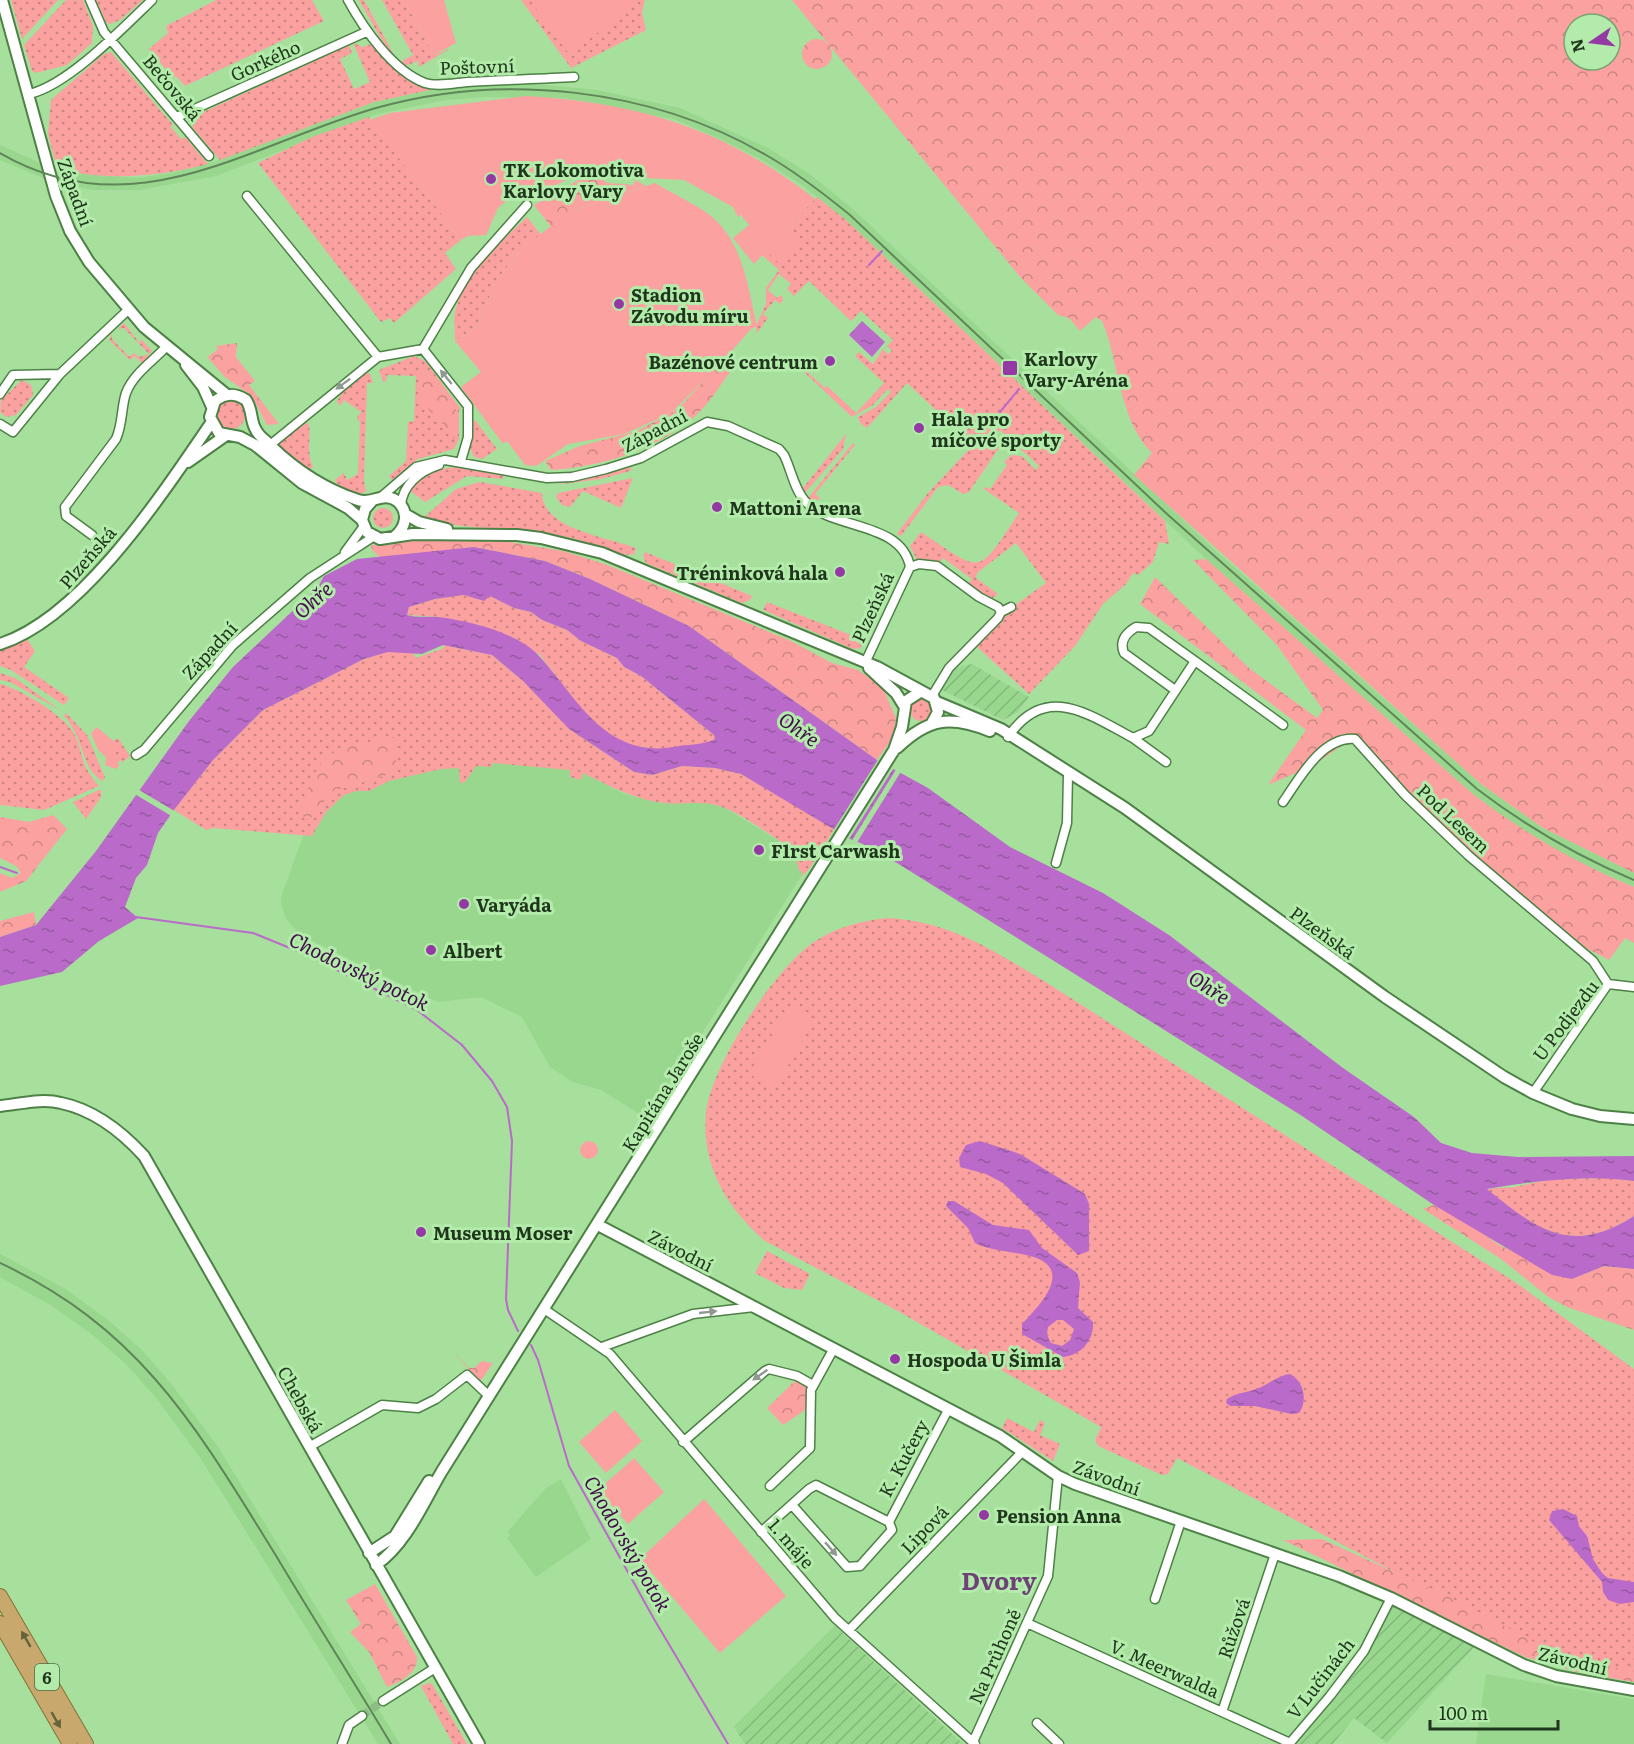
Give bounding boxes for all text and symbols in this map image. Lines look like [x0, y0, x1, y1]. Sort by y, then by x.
north arrow [1562, 12, 1622, 72]
street label: Gorkého [226, 33, 304, 87]
text: N [1563, 36, 1590, 55]
street label: Bečovská [137, 48, 209, 126]
street label: Poštovní [439, 51, 515, 81]
street label: Západní [51, 154, 101, 230]
place label: TK Lokomotiva Karlovy Vary [503, 156, 645, 204]
marker: TK Lokomotiva Karlovy Vary [484, 172, 498, 186]
place label: Stadion Závodu míru [631, 281, 749, 329]
marker: Stadion Závodu míru [612, 297, 626, 311]
place label: Karlovy Vary-Aréna [1024, 345, 1129, 393]
place label: Bazénové centrum [648, 348, 818, 375]
marker: Bazénové centrum [823, 354, 837, 368]
marker: Karlovy Vary-Aréna [1001, 359, 1019, 377]
one-way arrow [440, 370, 453, 385]
one-way arrow [335, 378, 351, 391]
street label: Západní [616, 401, 692, 459]
place label: Hala pro míčové sporty [931, 405, 1061, 453]
marker: Hala pro míčové sporty [912, 421, 926, 435]
place label: Mattoni Arena [729, 494, 862, 521]
marker: Mattoni Arena [710, 500, 724, 514]
street label: Plzeňská [52, 519, 122, 594]
place label: Tréninková hala [676, 559, 829, 586]
marker: Tréninková hala [833, 565, 847, 579]
street label: Plzeňská [844, 567, 900, 647]
water label: Ohře [286, 573, 338, 625]
street label: Západní [175, 615, 243, 685]
water label: Ohře [773, 703, 827, 753]
street label: Pod Lesem [1411, 777, 1497, 859]
place label: F1rst Carwash [771, 837, 900, 864]
marker: F1rst Carwash [752, 843, 766, 857]
place label: Varyáda [476, 891, 552, 918]
marker: Varyáda [457, 897, 471, 911]
street label: Plzeňská [1285, 899, 1362, 965]
water label: Chodovský potok [285, 923, 435, 1017]
place label: Albert [443, 937, 503, 964]
marker: Albert [424, 943, 438, 957]
water label: Ohře [1183, 962, 1237, 1010]
street label: U Podjezdu [1525, 974, 1605, 1066]
street label: Kapitána Jaroše [614, 1027, 710, 1157]
place label: Museum Moser [433, 1219, 573, 1246]
street label: Závodní [644, 1222, 718, 1278]
marker: Museum Moser [414, 1225, 428, 1239]
one-way arrow [699, 1307, 718, 1317]
place label: Hospoda U Šimla [907, 1346, 1062, 1373]
marker: Hospoda U Šimla [888, 1352, 902, 1366]
street label: Chebská [272, 1361, 331, 1437]
one-way arrow [751, 1370, 768, 1381]
street label: K. Kučery [871, 1414, 935, 1502]
street label: Závodní [1069, 1452, 1145, 1502]
water label: Chodovský potok [578, 1469, 680, 1617]
street label: Lipová [894, 1498, 954, 1560]
place label: Pension Anna [996, 1502, 1122, 1529]
marker: Pension Anna [977, 1508, 991, 1522]
street label: 1. máje [763, 1512, 821, 1574]
one-way arrow [824, 1541, 838, 1556]
district label: Dvory [961, 1562, 1037, 1597]
street label: Růžová [1210, 1594, 1256, 1662]
street label: Na Průhoně [961, 1604, 1027, 1708]
one-way arrow [20, 1631, 31, 1647]
street label: V. Meerwalda [1106, 1632, 1224, 1704]
street label: V Lučinách [1280, 1632, 1360, 1724]
street label: Závodní [1536, 1639, 1610, 1681]
road number: 6 [35, 1664, 59, 1690]
scale bar [1430, 1693, 1558, 1731]
text: 100 m [1439, 1699, 1488, 1726]
one-way arrow [51, 1712, 62, 1728]

